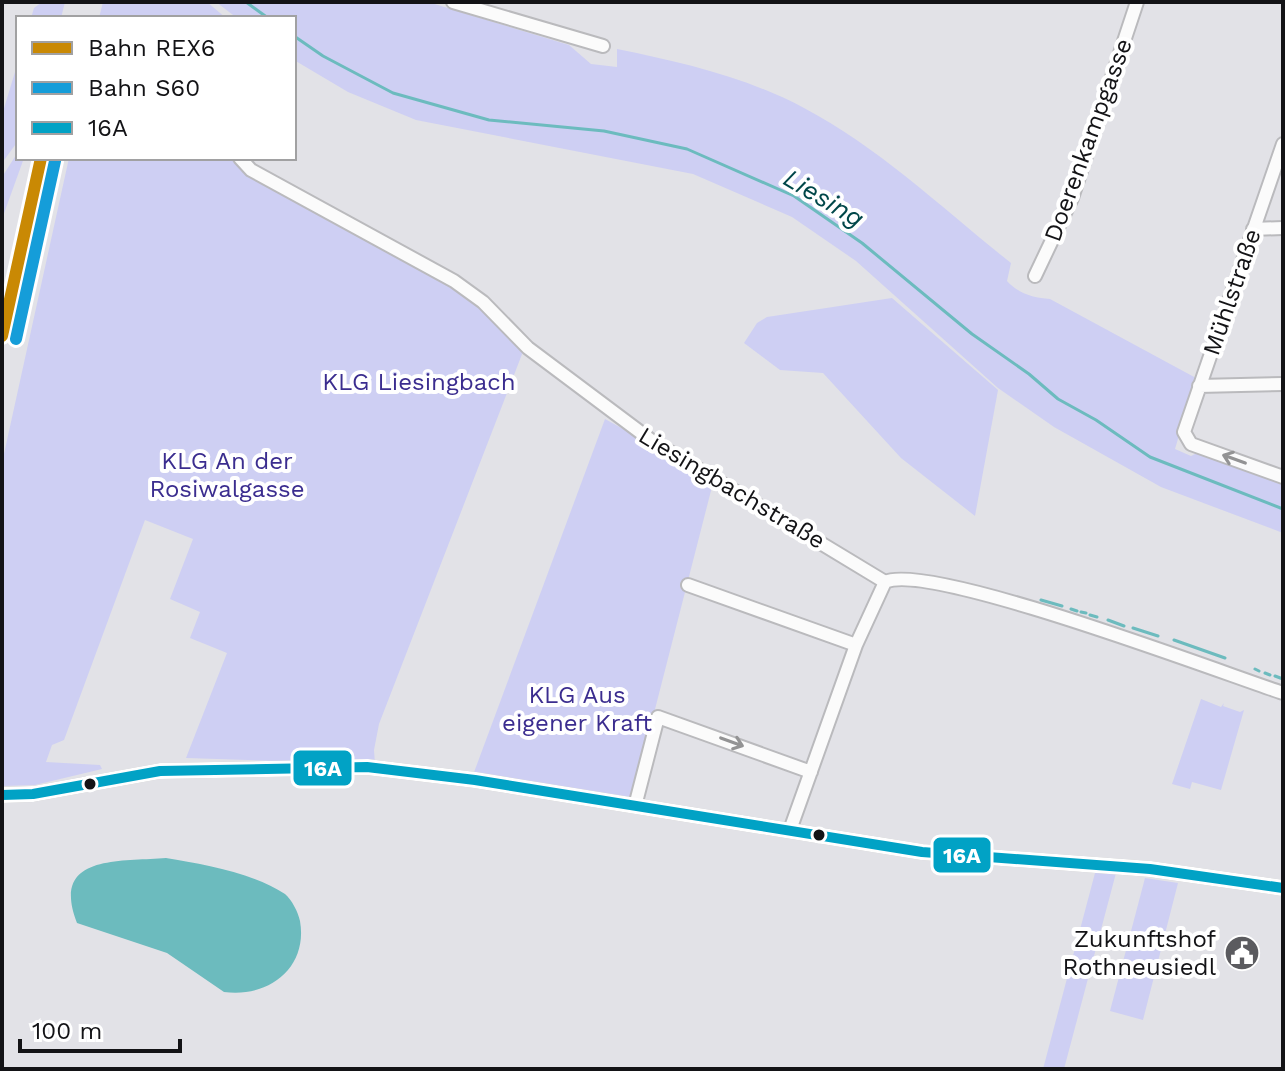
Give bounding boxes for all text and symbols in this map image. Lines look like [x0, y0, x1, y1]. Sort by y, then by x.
legend [16, 16, 296, 160]
text: Bahn REX6 [88, 34, 215, 62]
street label: Doerenkampgasse [1038, 35, 1138, 245]
text: Bahn S60 [88, 74, 200, 102]
text: 16A [88, 114, 128, 142]
water label: Liesing [778, 162, 870, 234]
street label: Mühlstraße [1197, 225, 1267, 359]
park label: KLG Liesingbach [322, 368, 516, 396]
street label: Liesingbachstraße [634, 421, 830, 555]
park label: KLG An der Rosiwalgasse [149, 447, 305, 503]
one-way arrow [1222, 451, 1247, 465]
park label: KLG Aus eigener Kraft [502, 681, 652, 737]
one-way arrow [719, 736, 744, 750]
line badge: 16A [292, 749, 353, 787]
text: 16A [304, 756, 342, 781]
unlabelled marker [82, 776, 98, 792]
unlabelled marker [811, 827, 827, 843]
line badge: 16A [932, 836, 992, 874]
text: 16A [943, 843, 981, 868]
place label: Zukunftshof Rothneusiedl [1063, 925, 1217, 981]
public building icon: Zukunftshof Rothneusiedl [1223, 934, 1261, 972]
scale bar [20, 1003, 180, 1053]
text: 100 m [32, 1017, 102, 1045]

